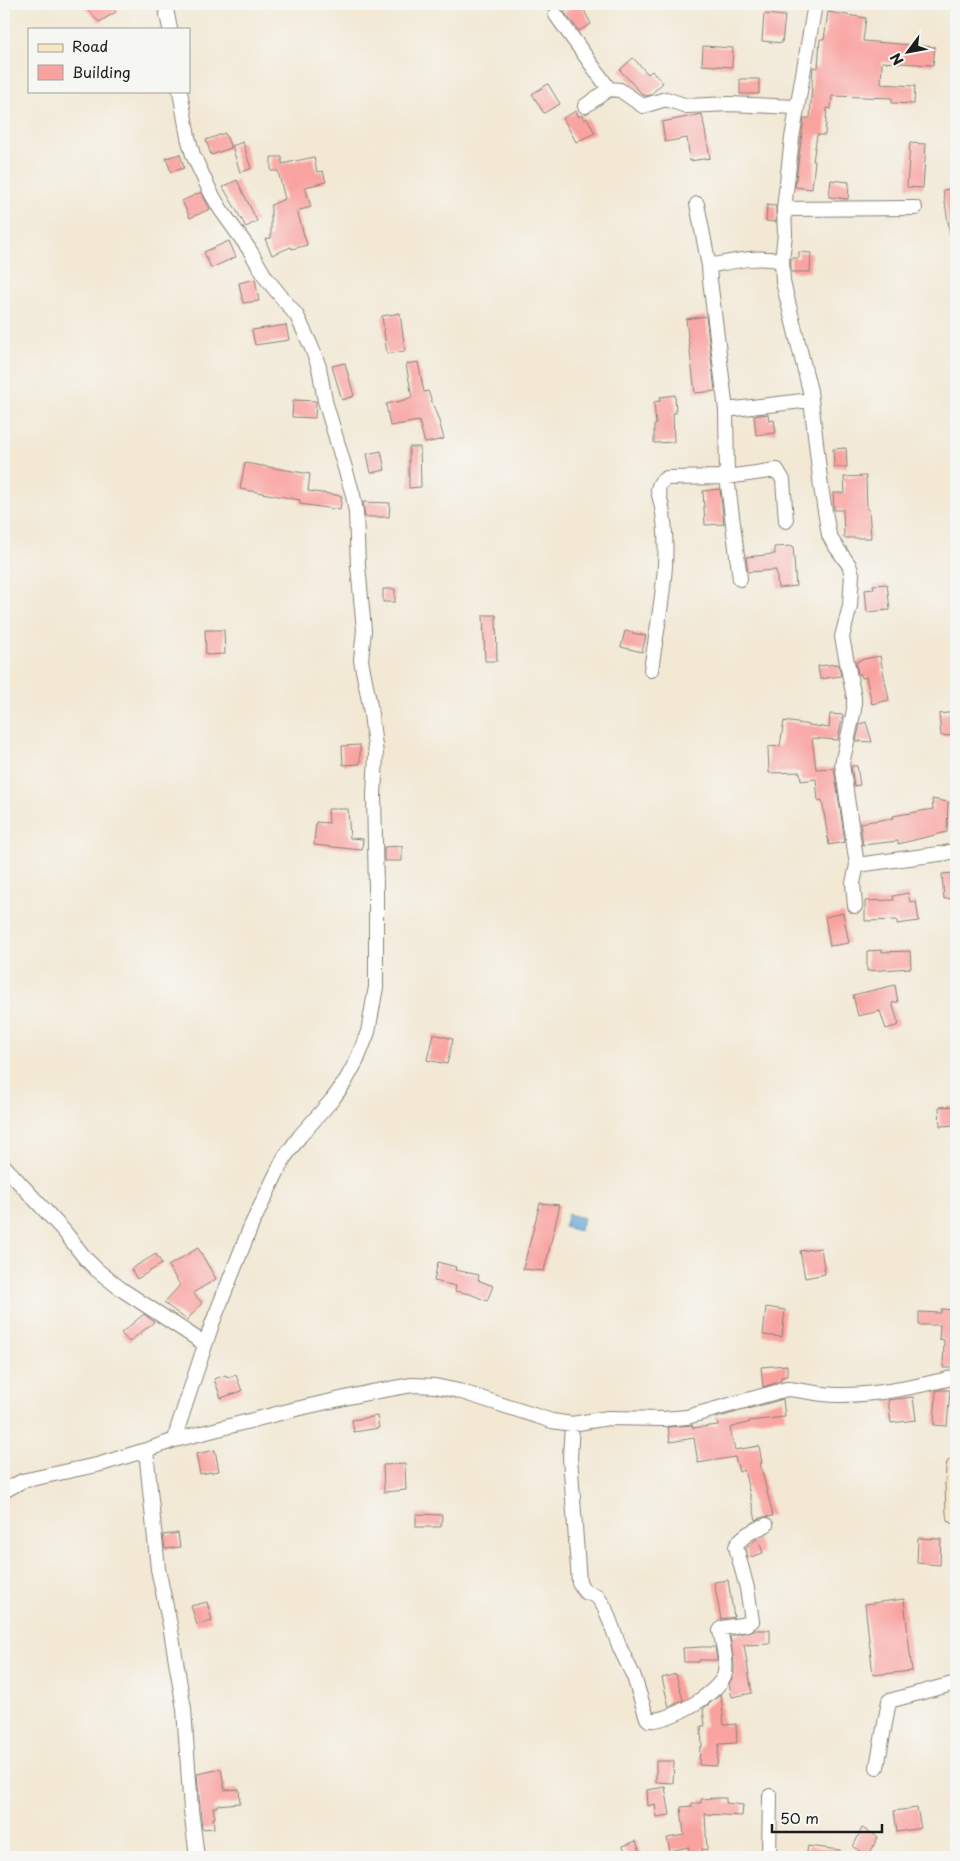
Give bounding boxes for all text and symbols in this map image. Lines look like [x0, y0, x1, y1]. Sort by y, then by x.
legend [28, 28, 190, 92]
north arrow [882, 28, 932, 78]
text: Road [72, 34, 108, 57]
text: N [885, 49, 908, 69]
text: Building [72, 60, 131, 83]
scale bar [772, 1801, 882, 1833]
text: 50 m [780, 1806, 819, 1829]

